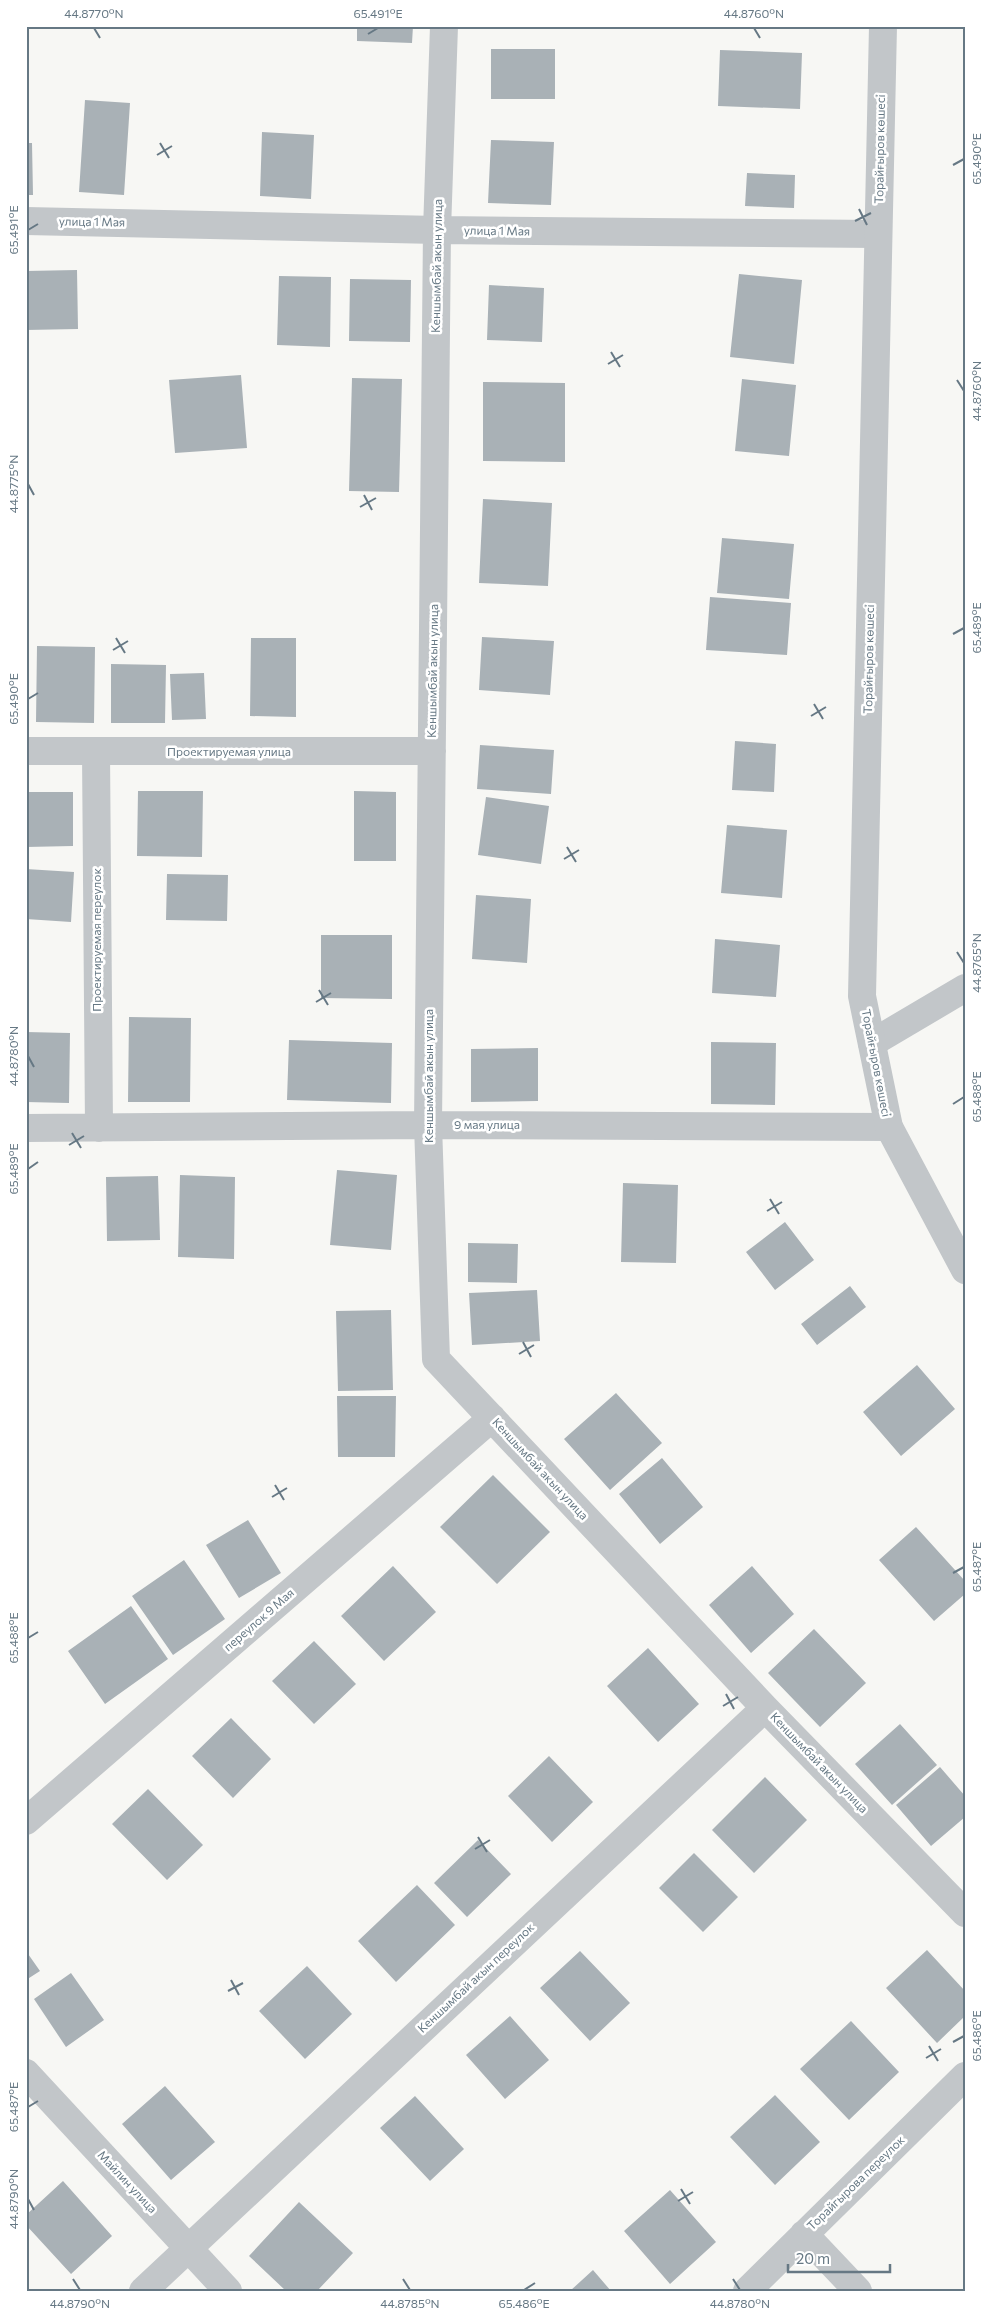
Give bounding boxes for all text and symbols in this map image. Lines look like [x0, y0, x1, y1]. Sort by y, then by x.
text: 44.8770°N [64, 6, 124, 20]
text: 65.491°E [353, 6, 403, 20]
text: 44.8760°N [724, 6, 784, 20]
street label: Торайғыров көшесі [871, 94, 887, 204]
text: 65.490°E [969, 133, 983, 185]
street label: Кеншымбай акын улица [428, 199, 444, 333]
text: 65.491°E [6, 205, 20, 255]
street label: улица 1 Мая [59, 213, 125, 229]
street label: улица 1 Мая [464, 222, 530, 238]
text: 44.8760°N [969, 361, 983, 421]
text: 44.8775°N [6, 455, 20, 513]
text: 65.489°E [969, 602, 983, 654]
street label: Кеншымбай акын улица [424, 604, 440, 738]
street label: Торайғыров көшесі [860, 604, 876, 714]
text: 65.490°E [6, 673, 20, 725]
street label: Проектируемая улица [167, 744, 291, 758]
street label: Проектируемая переулок [89, 868, 103, 1012]
text: 44.8765°N [969, 933, 983, 993]
street label: Торайғыров көшесі [860, 1008, 894, 1118]
street label: Кеншымбай акын улица [421, 1009, 435, 1143]
text: 44.8780°N [6, 1026, 20, 1086]
text: 65.488°E [969, 1071, 983, 1123]
street label: 9 мая улица [454, 1117, 520, 1131]
text: 65.489°E [6, 1143, 20, 1195]
street label: Кеншымбай акын улица [490, 1415, 592, 1522]
text: 65.487°E [969, 1542, 983, 1592]
street label: переулок 9 Мая [220, 1585, 296, 1654]
text: 65.488°E [6, 1612, 20, 1664]
street label: Кеншымбай акын улица [768, 1709, 871, 1815]
street label: Кеншымбай акын переулок [414, 1919, 537, 2035]
text: 65.486°E [969, 2010, 983, 2062]
text: 65.487°E [6, 2082, 20, 2132]
street label: Торайгырова переулок [804, 2132, 907, 2232]
street label: Майлин улица [95, 2147, 160, 2215]
text: 44.8790°N [6, 2169, 20, 2229]
scale bar [788, 2242, 891, 2274]
text: 20 m [796, 2249, 830, 2267]
text: 44.8790°N [50, 2296, 110, 2310]
text: 44.8785°N [380, 2296, 440, 2310]
text: 65.486°E [498, 2296, 550, 2310]
text: 44.8780°N [710, 2296, 770, 2310]

